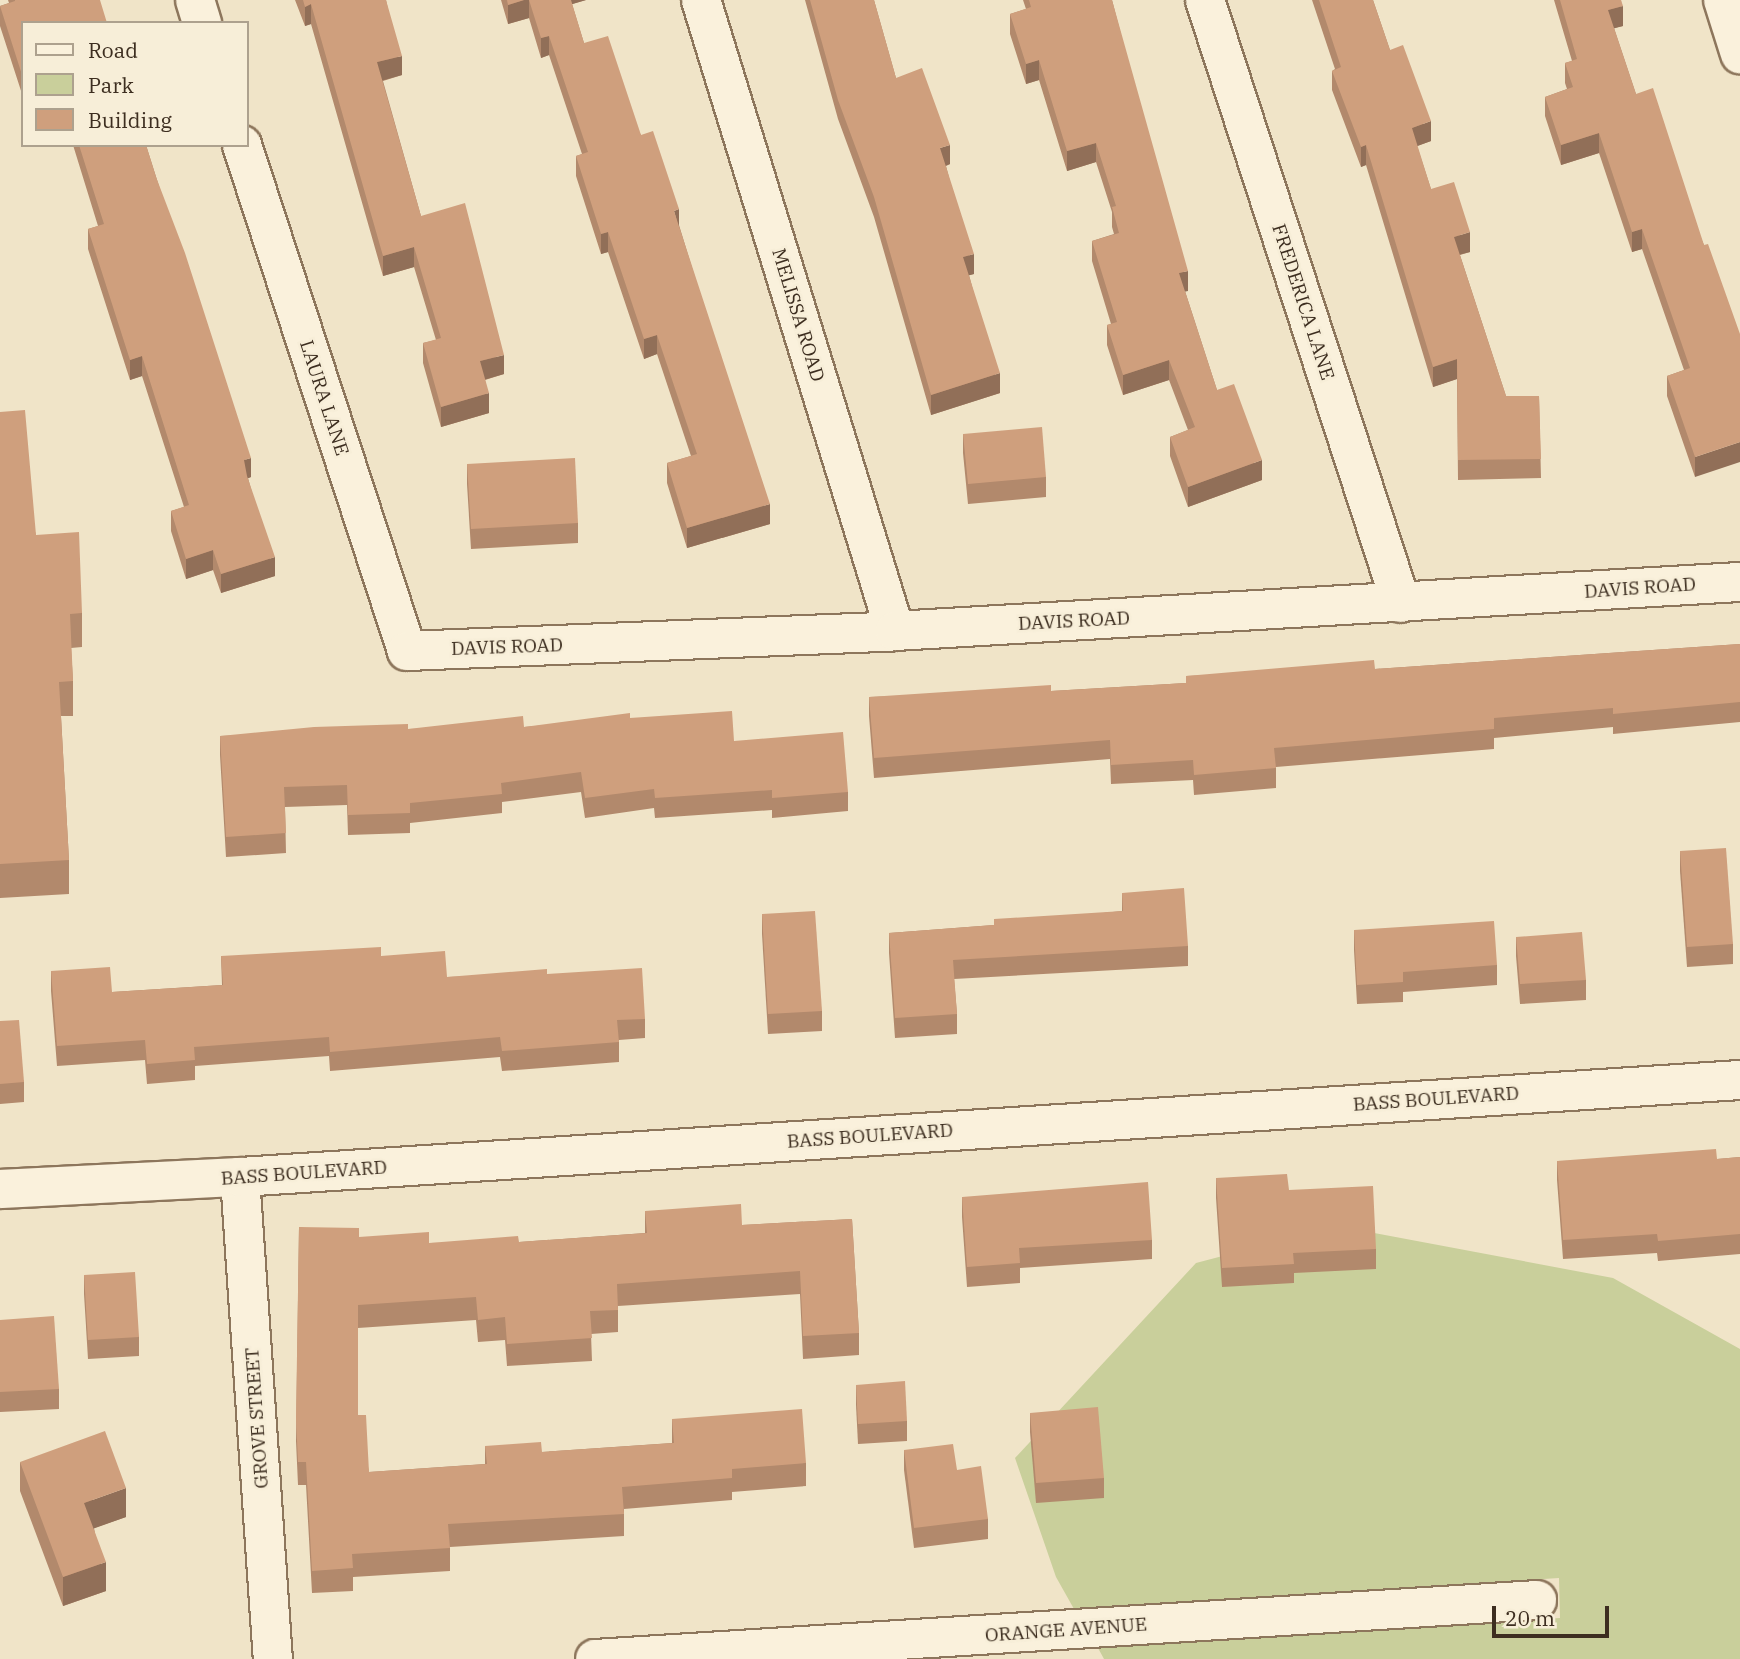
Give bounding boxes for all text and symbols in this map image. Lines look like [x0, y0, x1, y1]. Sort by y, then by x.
legend [21, 21, 248, 147]
text: Road [88, 36, 138, 64]
text: Park [88, 71, 134, 99]
text: Building [88, 106, 172, 134]
street label: FREDERICA LANE [1267, 221, 1339, 383]
street label: MELISSA ROAD [767, 246, 829, 384]
street label: LAURA LANE [295, 337, 353, 459]
street label: DAVIS ROAD [1583, 573, 1697, 603]
street label: DAVIS ROAD [1018, 607, 1130, 635]
street label: DAVIS ROAD [451, 634, 563, 660]
street label: BASS BOULEVARD [1352, 1082, 1520, 1116]
street label: BASS BOULEVARD [786, 1119, 954, 1153]
street label: BASS BOULEVARD [220, 1156, 388, 1190]
street label: GROVE STREET [241, 1347, 273, 1489]
scale bar [1495, 1592, 1612, 1636]
text: 20 m [1505, 1604, 1555, 1632]
street label: ORANGE AVENUE [984, 1613, 1148, 1647]

